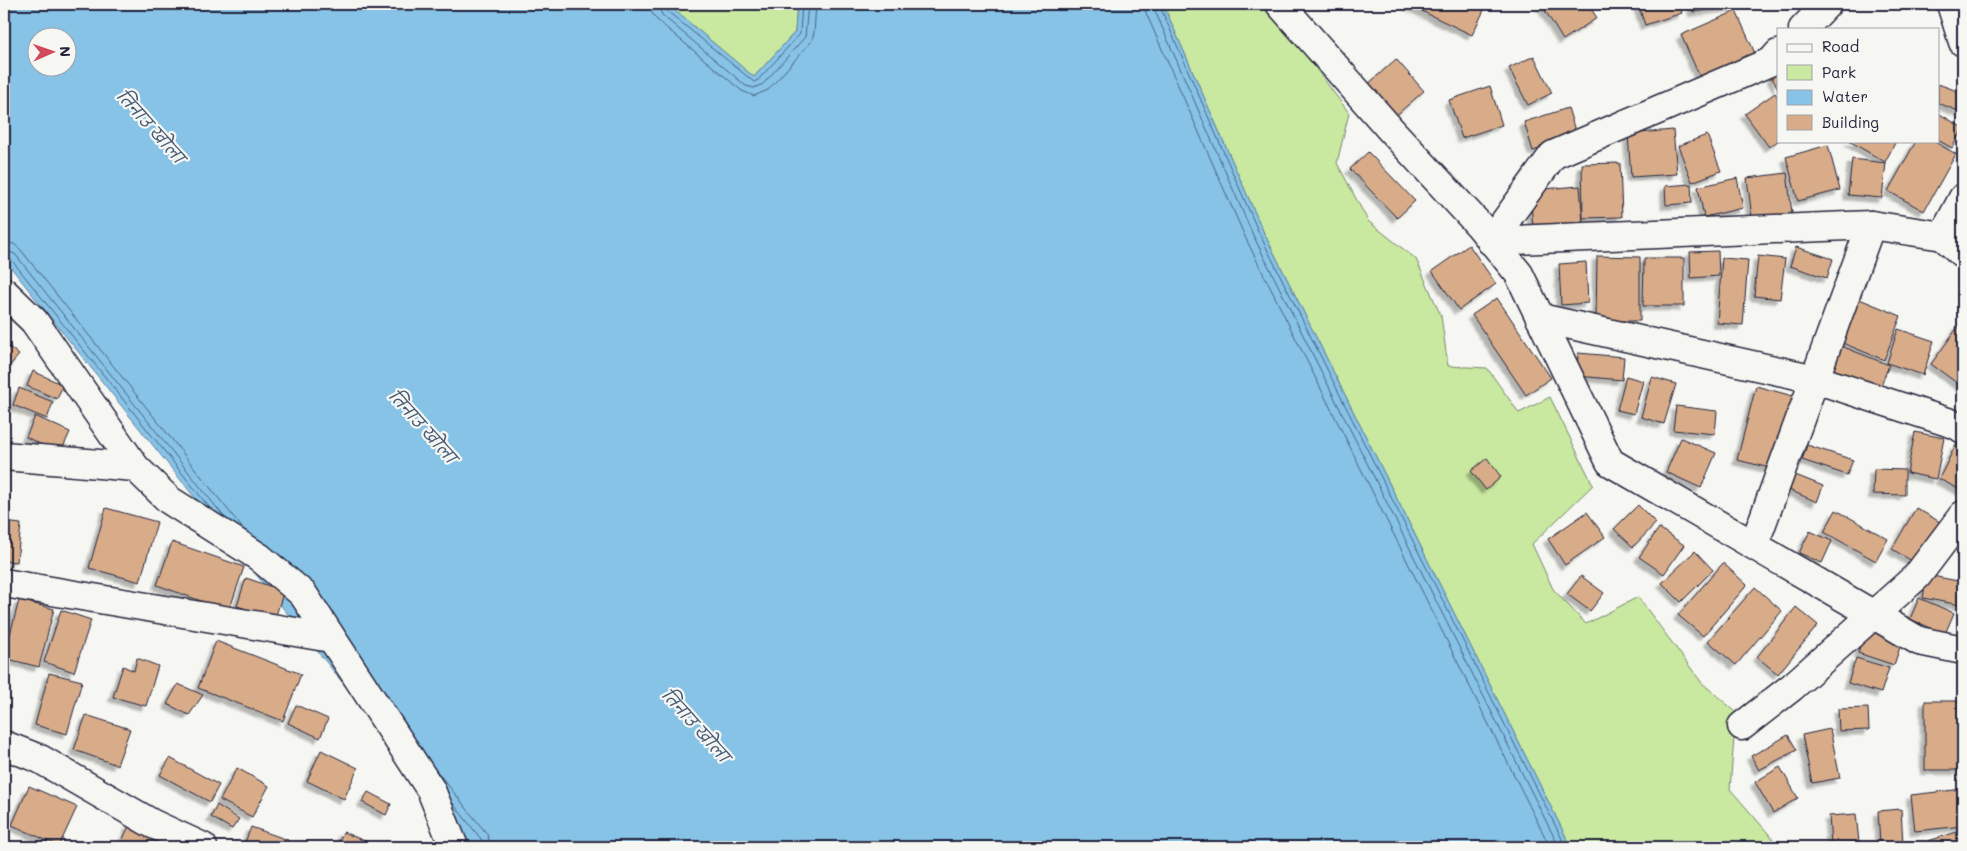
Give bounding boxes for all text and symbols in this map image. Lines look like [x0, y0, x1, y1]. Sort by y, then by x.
north arrow [28, 28, 78, 78]
legend [1777, 28, 1940, 142]
text: Road [1822, 36, 1859, 56]
text: N [56, 46, 75, 57]
text: Park [1822, 62, 1856, 82]
water label: तिनाउ खोला [113, 84, 193, 170]
text: Water [1822, 86, 1868, 106]
text: Building [1822, 112, 1879, 132]
water label: तिनाउ खोला [385, 384, 465, 470]
water label: तिनाउ खोला [658, 683, 738, 769]

